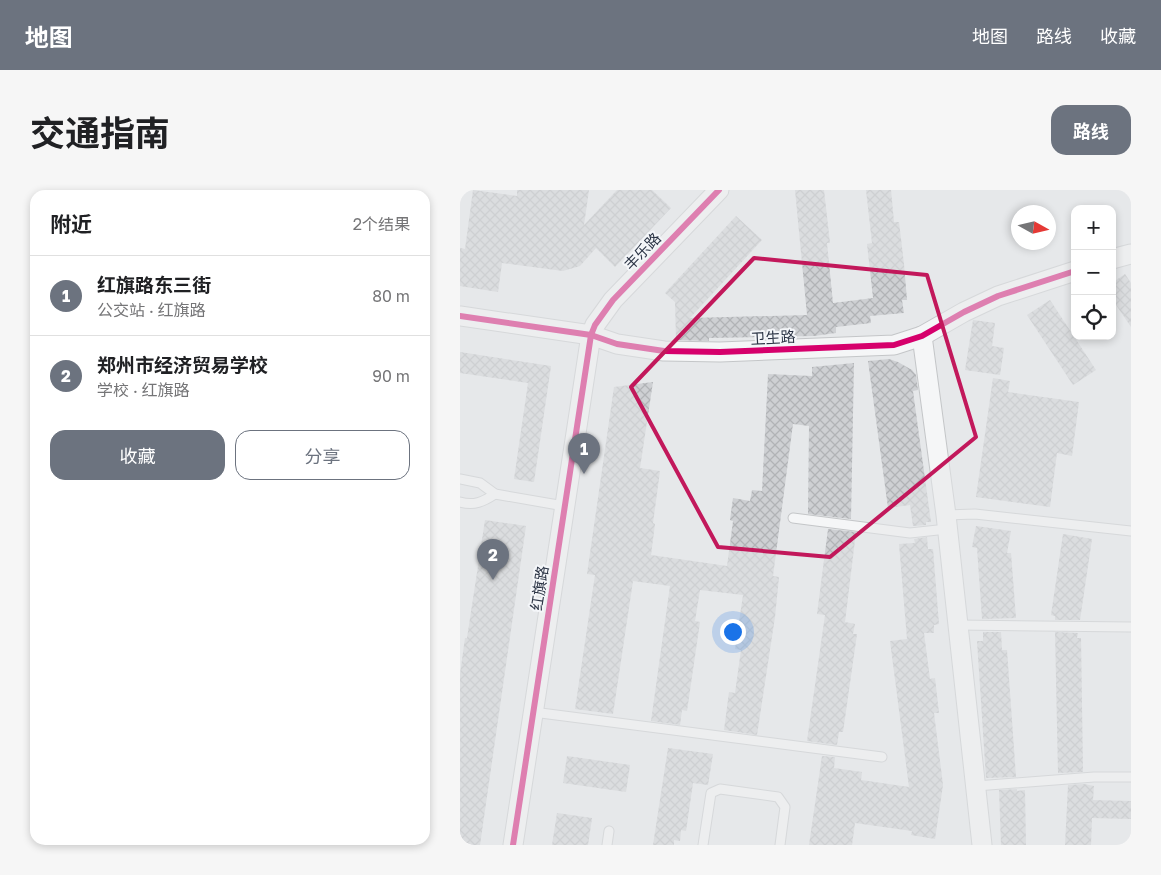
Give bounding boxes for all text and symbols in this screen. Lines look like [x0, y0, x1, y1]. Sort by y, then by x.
text: 地图 [25, 22, 73, 51]
text: 地图 [972, 25, 1008, 47]
text: 路线 [1036, 25, 1072, 47]
text: 收藏 [1100, 25, 1136, 47]
button: 路线 [1051, 105, 1131, 155]
text: 交通指南 [30, 112, 170, 154]
north arrow [1011, 205, 1056, 250]
map controls [1071, 205, 1116, 340]
button: + [1071, 205, 1116, 250]
text: 附近 [50, 211, 92, 237]
text: 2个结果 [353, 214, 410, 234]
street label: 丰乐路 [620, 229, 664, 273]
button: − [1071, 250, 1116, 295]
text: 红旗路东三街 [97, 273, 211, 296]
text: 1 [62, 286, 70, 306]
text: 80 m [372, 286, 410, 306]
button: locate [1071, 295, 1116, 340]
text: 公交站 · 红旗路 [97, 300, 206, 320]
street label: 卫生路 [750, 327, 796, 347]
text: 郑州市经济贸易学校 [97, 353, 268, 376]
text: 2 [61, 366, 71, 386]
text: 90 m [372, 366, 410, 386]
text: 学校 · 红旗路 [97, 380, 190, 400]
button: 收藏 [50, 430, 225, 480]
button: 分享 [235, 430, 410, 480]
pin: 1 [568, 433, 600, 474]
pin: 2 [477, 539, 509, 580]
street label: 红旗路 [527, 564, 551, 612]
your location [720, 619, 746, 645]

